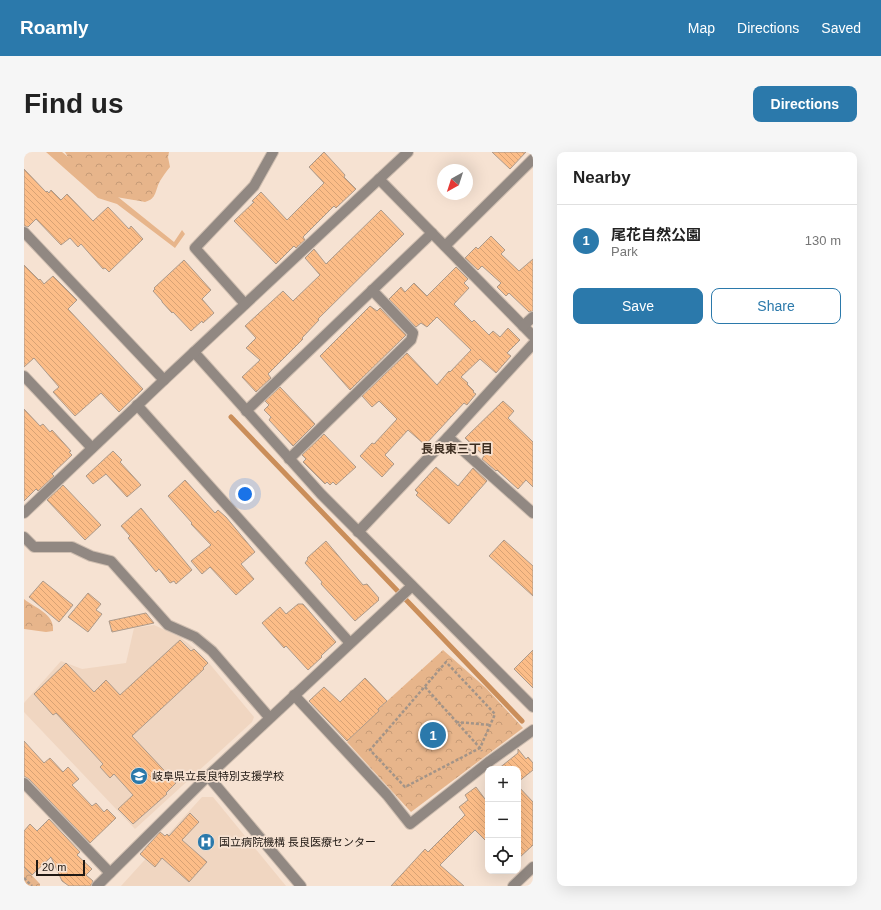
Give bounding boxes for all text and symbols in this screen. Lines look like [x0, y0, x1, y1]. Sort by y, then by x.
text: Roamly [20, 17, 89, 38]
text: Map [688, 20, 715, 36]
text: Directions [737, 20, 799, 36]
text: Saved [821, 20, 861, 36]
button: Directions [753, 86, 857, 122]
text: Find us [24, 88, 124, 119]
north arrow [437, 164, 473, 200]
text: Nearby [573, 168, 631, 187]
text: 尾花自然公園 [611, 226, 701, 243]
text: 1 [582, 233, 590, 248]
text: 130 m [805, 233, 841, 248]
text: Park [611, 244, 638, 259]
button: Save [573, 288, 703, 324]
button: Share [711, 288, 841, 324]
district label: 長良東三丁目 [421, 442, 493, 456]
your location [235, 484, 255, 504]
pin: 1 [420, 720, 446, 750]
school or university icon: 岐阜県立長良特別支援学校 [129, 766, 149, 786]
map controls [485, 766, 521, 874]
button: + [485, 766, 521, 802]
place label: 岐阜県立長良特別支援学校 [152, 770, 284, 782]
button: − [485, 802, 521, 838]
hospital icon: 国立病院機構 長良医療センター [196, 832, 216, 852]
place label: 国立病院機構 長良医療センター [219, 836, 376, 848]
button: locate [485, 838, 521, 874]
scale bar [36, 858, 85, 877]
text: 20 m [42, 861, 66, 873]

